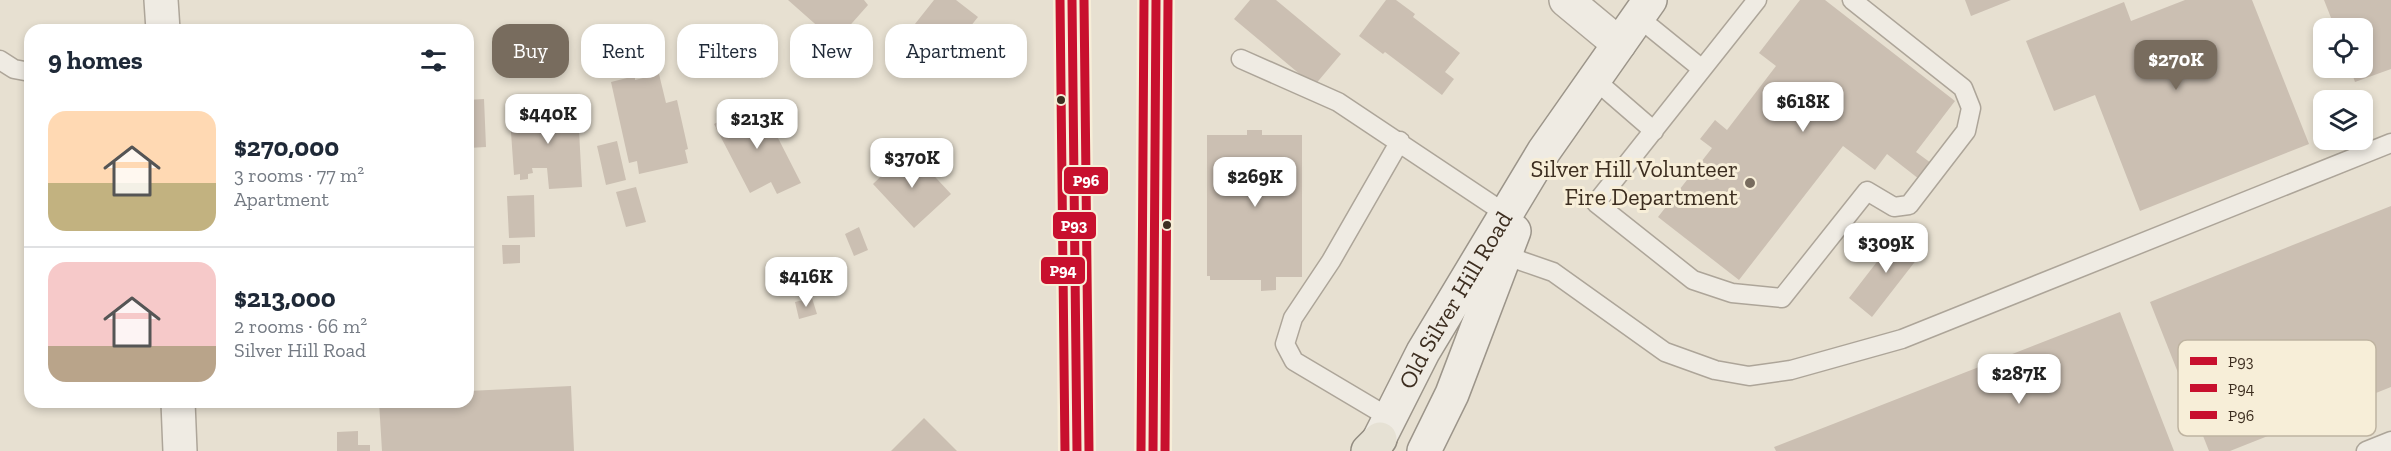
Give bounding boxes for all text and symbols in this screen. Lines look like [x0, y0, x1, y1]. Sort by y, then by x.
map controls [2313, 18, 2373, 150]
button: locate [2313, 18, 2373, 78]
chip: Buy [492, 24, 569, 78]
chip: Rent [581, 24, 665, 78]
chip: Filters [677, 24, 778, 78]
chip: New [790, 24, 873, 78]
chip: Apartment [885, 24, 1027, 78]
pin: $270K [2134, 40, 2218, 91]
text: 9 homes [48, 44, 143, 76]
icon: filters [417, 44, 450, 77]
text: $270K [2148, 47, 2204, 71]
pin: $618K [1761, 82, 1845, 133]
text: $618K [1777, 89, 1829, 113]
button: layers [2313, 90, 2373, 150]
pin: $440K [506, 94, 590, 145]
unlabelled marker [1055, 94, 1067, 106]
pin: $213K [715, 99, 799, 150]
text: $440K [519, 101, 577, 125]
text: $213K [731, 106, 783, 130]
text: $270,000 [234, 131, 339, 163]
icon: home [96, 135, 168, 207]
pin: $370K [870, 138, 954, 189]
text: $370K [884, 145, 940, 169]
place label: Silver Hill Volunteer Fire Department [1531, 154, 1738, 211]
pin: $269K [1213, 157, 1297, 208]
text: 3 rooms · 77 m² [234, 163, 364, 187]
text: $269K [1227, 164, 1283, 188]
line badge: P96 [1063, 166, 1109, 195]
text: P96 [1073, 171, 1100, 190]
marker: Silver Hill Volunteer Fire Department [1743, 176, 1757, 190]
text: Apartment [234, 187, 329, 211]
street label: Old Silver Hill Road [1392, 206, 1518, 393]
line badge: P93 [1052, 211, 1097, 240]
text: P93 [1061, 216, 1088, 235]
unlabelled marker [1161, 219, 1173, 231]
pin: $309K [1844, 223, 1928, 274]
text: $309K [1858, 230, 1914, 254]
line badge: P94 [1040, 256, 1086, 285]
pin: $416K [764, 257, 848, 308]
text: P94 [1049, 261, 1077, 280]
text: $416K [779, 264, 833, 288]
text: $213,000 [234, 282, 336, 314]
icon: home [96, 286, 168, 358]
text: 2 rooms · 66 m² [234, 314, 367, 338]
text: Silver Hill Road [234, 338, 366, 362]
legend [2178, 340, 2376, 436]
text: P93 [2228, 352, 2254, 371]
pin: $287K [1977, 354, 2061, 405]
text: $287K [1992, 361, 2046, 385]
text: P94 [2228, 379, 2255, 398]
text: P96 [2228, 406, 2254, 425]

